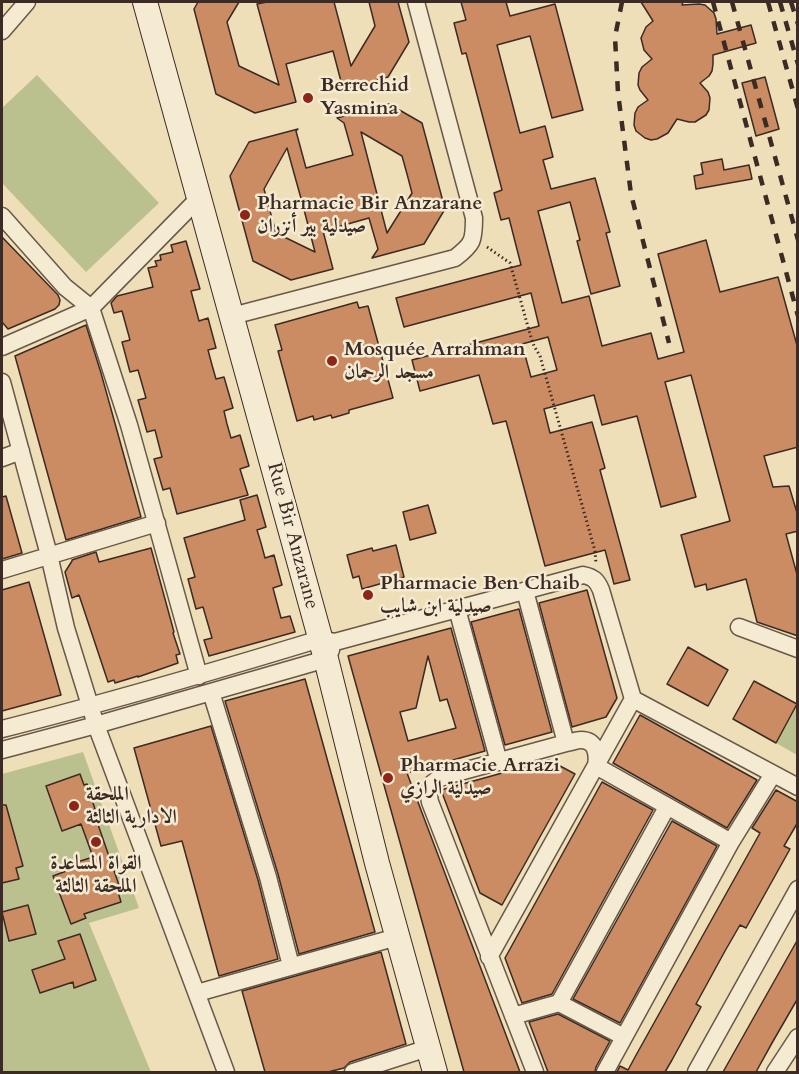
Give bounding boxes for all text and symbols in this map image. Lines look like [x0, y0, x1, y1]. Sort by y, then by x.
place label: Berrechid Yasmina [320, 74, 409, 121]
marker: Berrechid Yasmina [301, 91, 315, 105]
place label: Pharmacie Bir Anzarane صيدلية بير أنزران [257, 192, 482, 239]
marker: Pharmacie Bir Anzarane صيدلية بير أنزران [238, 208, 252, 222]
place label: Mosquée Arrahman مسجد الرحمان [344, 338, 526, 385]
marker: Mosquée Arrahman مسجد الرحمان [325, 354, 339, 368]
street label: Rue Bir Anzarane [261, 460, 323, 612]
place label: Pharmacie Ben Chaib صيدلية ابن شايب [380, 572, 580, 619]
marker: Pharmacie Ben Chaib صيدلية ابن شايب [361, 588, 375, 602]
place label: Pharmacie Arrazi صيدلية الرازي [400, 754, 560, 801]
marker: Pharmacie Arrazi صيدلية الرازي [381, 771, 395, 785]
place label: الملحقة الادارية الثالثة [86, 783, 177, 830]
marker: الملحقة الادارية الثالثة [67, 799, 81, 813]
marker: القواة المساعدة الملحقة الثالثة [89, 835, 103, 849]
place label: القواة المساعدة الملحقة الثالثة [50, 852, 142, 899]

